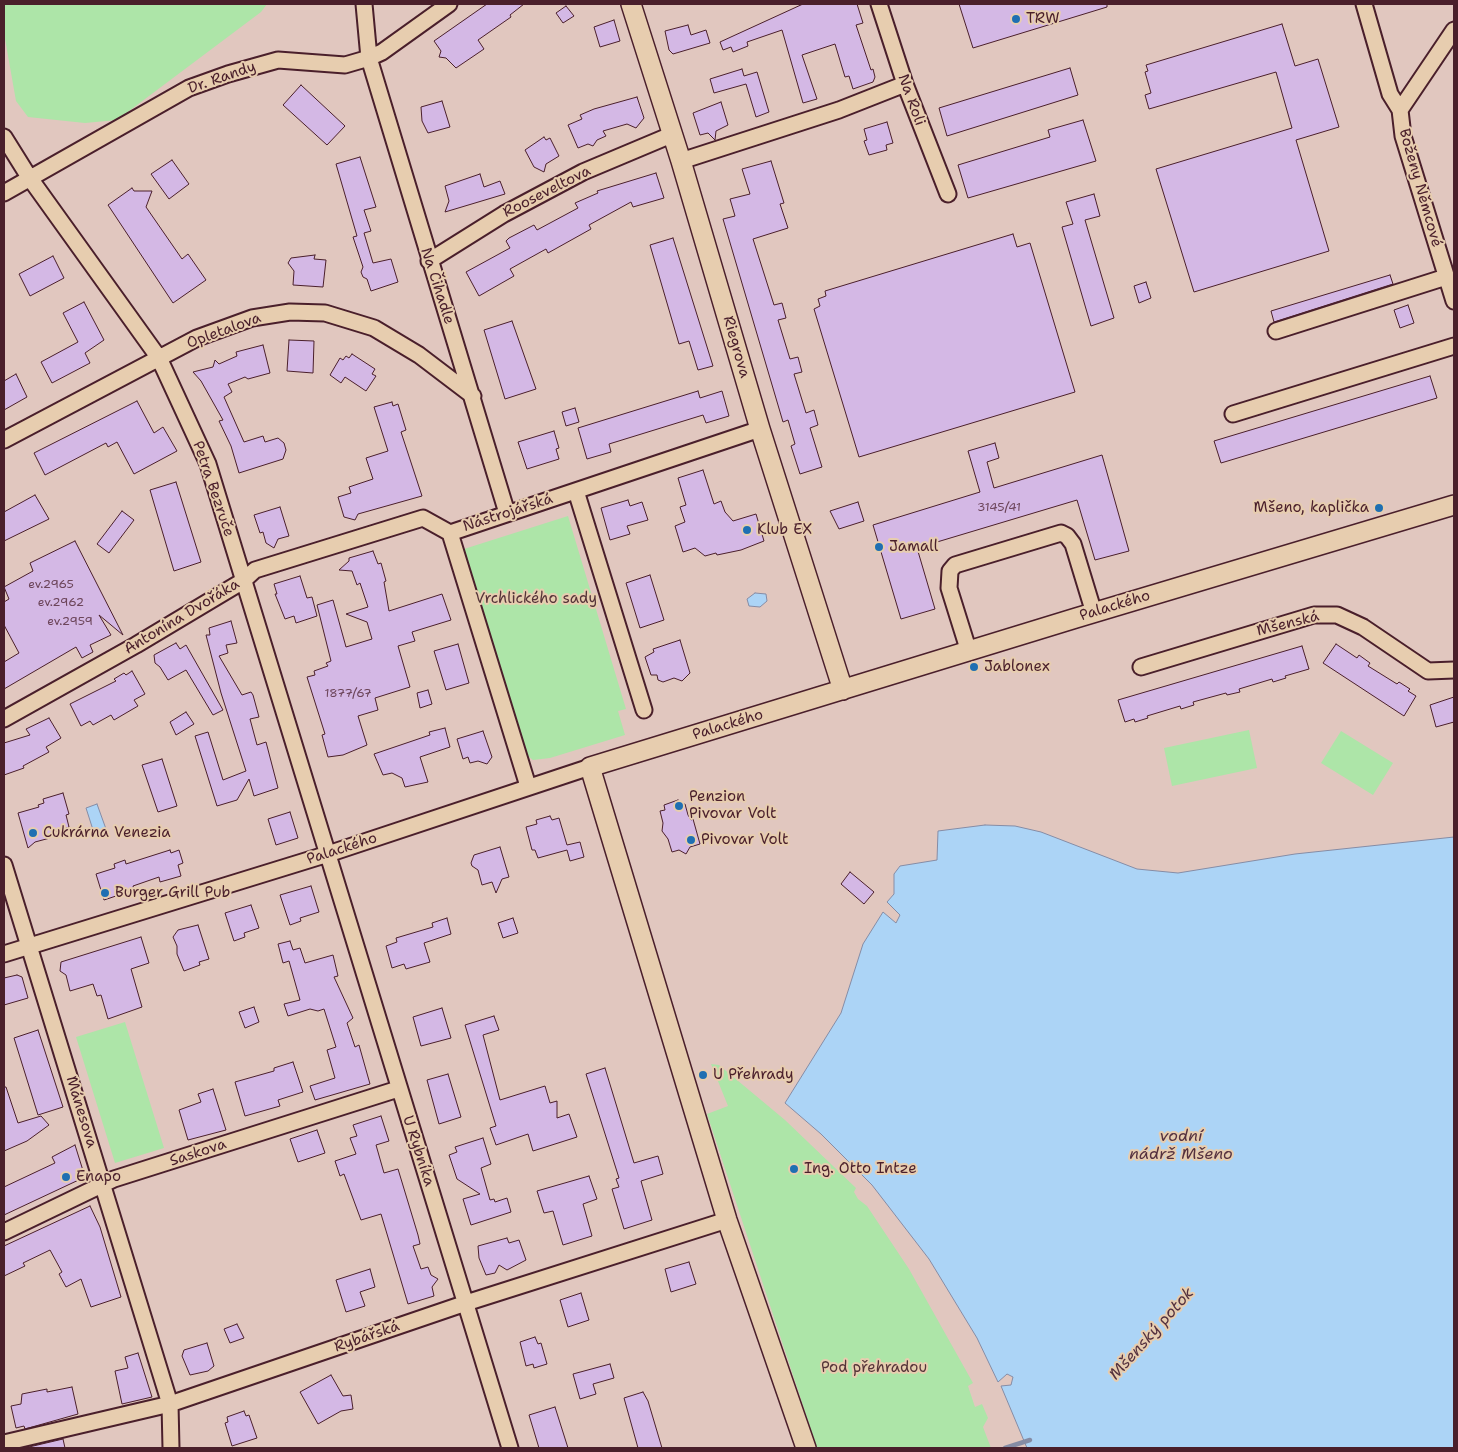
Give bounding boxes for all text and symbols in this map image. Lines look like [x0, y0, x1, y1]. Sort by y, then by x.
place label: TRW [1026, 10, 1060, 28]
marker: TRW [1010, 13, 1022, 25]
street label: Dr. Randy [186, 58, 258, 98]
street label: Na Roli [893, 72, 929, 128]
street label: Boženy Němcové [1395, 127, 1445, 249]
street label: Rooseveltova [500, 162, 594, 222]
street label: Na Čihadle [416, 245, 458, 327]
street label: Opletalova [184, 309, 264, 353]
street label: Riegrova [719, 314, 753, 380]
street label: Petra Bezruče [188, 439, 238, 539]
street label: Nástrojářská [461, 490, 555, 536]
place label: Mšeno, kaplička [1254, 499, 1369, 517]
house number: 3145/41 [977, 501, 1021, 515]
marker: Mšeno, kaplička [1373, 502, 1385, 514]
place label: Klub EX [757, 521, 812, 539]
marker: Klub EX [741, 524, 753, 536]
place label: Jamall [889, 538, 938, 556]
marker: Jamall [873, 541, 885, 553]
street label: Antonína Dvořáka [121, 575, 243, 659]
house number: ev.2965 [28, 578, 74, 592]
street label: Palackého [1078, 587, 1152, 625]
park label: Vrchlického sady [475, 590, 597, 608]
house number: ev.2962 [38, 596, 84, 610]
street label: Mšenská [1255, 608, 1321, 640]
house number: ev.2959 [47, 615, 93, 629]
place label: Jablonex [984, 658, 1050, 676]
marker: Jablonex [968, 661, 980, 673]
house number: 1877/67 [324, 687, 372, 701]
street label: Palackého [691, 706, 765, 744]
place label: Penzion Pivovar Volt [689, 788, 777, 823]
marker: Penzion Pivovar Volt [673, 800, 685, 812]
place label: Cukrárna Venezia [43, 824, 171, 842]
marker: Cukrárna Venezia [27, 827, 39, 839]
street label: Palackého [305, 829, 379, 869]
place label: Pivovar Volt [701, 831, 789, 849]
marker: Pivovar Volt [685, 834, 697, 846]
place label: Burger Grill Pub [115, 884, 230, 902]
marker: Burger Grill Pub [99, 887, 111, 899]
place label: U Přehrady [713, 1066, 794, 1084]
marker: U Přehrady [697, 1069, 709, 1081]
street label: Mánesova [62, 1074, 100, 1150]
street label: U Rybníka [398, 1113, 438, 1189]
water label: vodní nádrž Mšeno [1129, 1127, 1233, 1165]
street label: Saskova [167, 1135, 229, 1171]
place label: Ing. Otto Intze [804, 1160, 917, 1178]
marker: Ing. Otto Intze [788, 1163, 800, 1175]
place label: Enapo [76, 1168, 121, 1186]
marker: Enapo [60, 1171, 72, 1183]
water label: Mšenský potok [1105, 1284, 1199, 1384]
street label: Rybářská [332, 1317, 402, 1357]
park label: Pod přehradou [821, 1359, 927, 1377]

